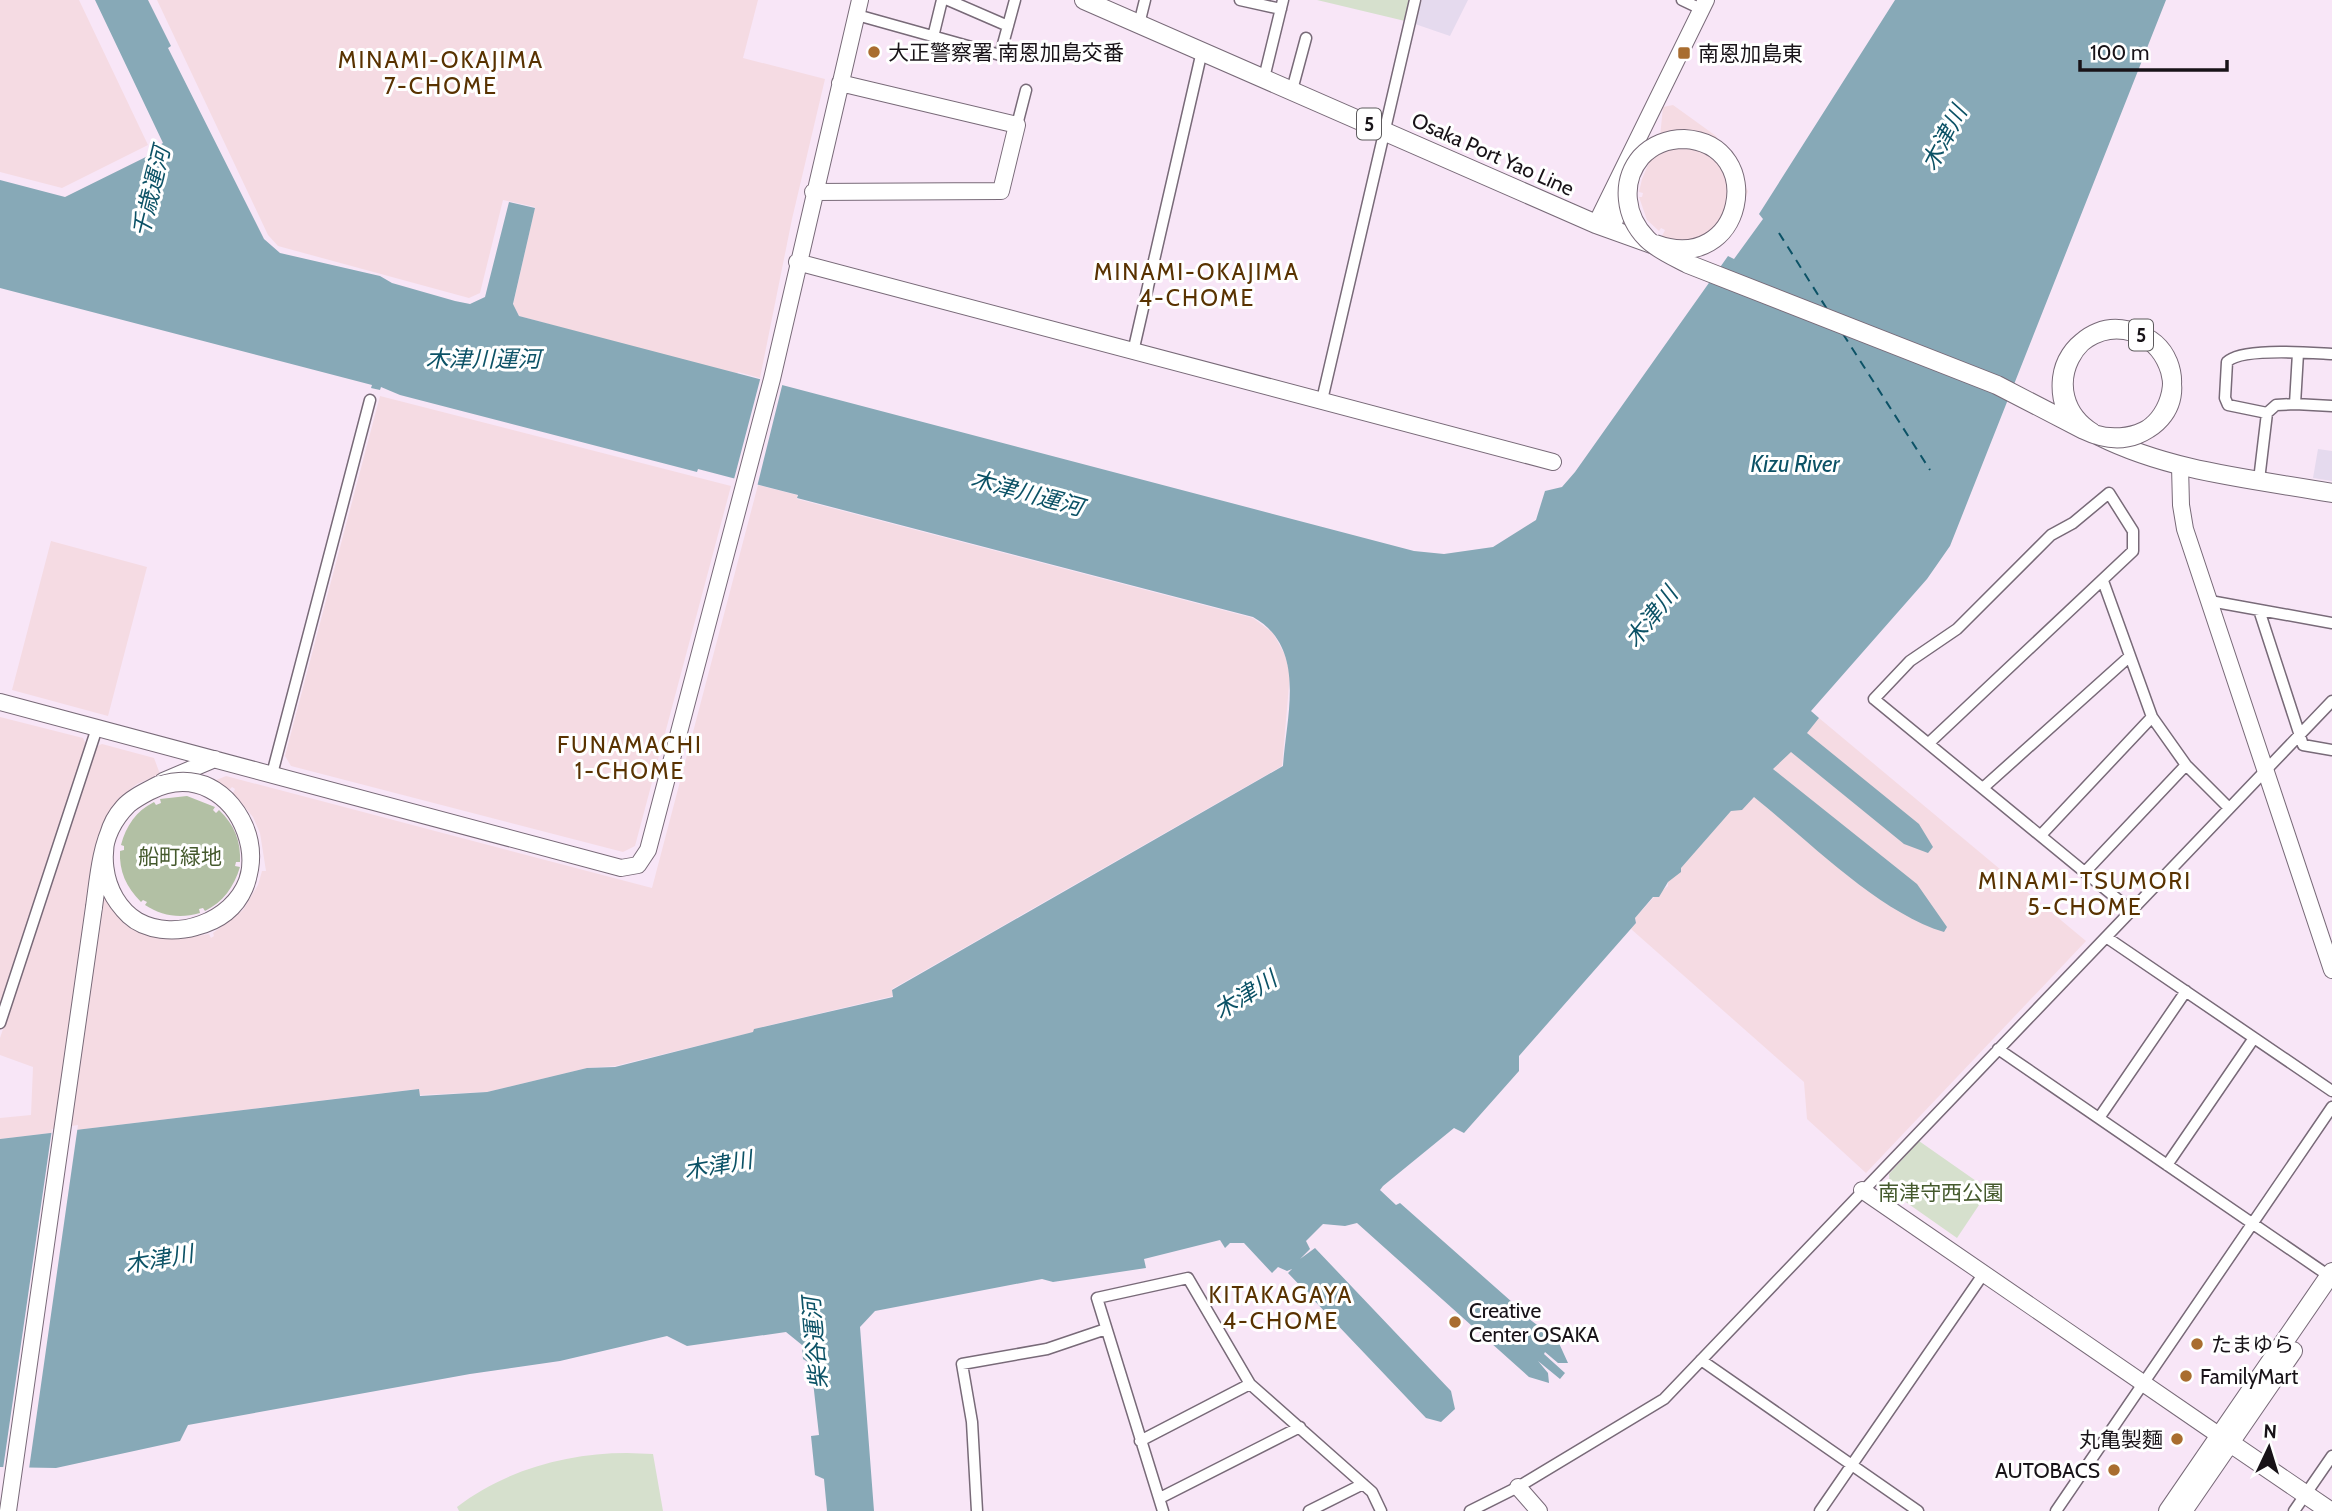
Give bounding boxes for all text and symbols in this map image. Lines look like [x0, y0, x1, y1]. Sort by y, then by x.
scale bar [2080, 28, 2227, 72]
place label: 大正警察署 南恩加島交番 [888, 40, 1124, 65]
text: 100 m [2090, 40, 2149, 65]
place label: 南恩加島東 [1698, 41, 1803, 66]
marker: 大正警察署 南恩加島交番 [866, 44, 882, 60]
marker: 南恩加島東 [1676, 45, 1692, 61]
district label: MINAMI-OKAJIMA 7-CHOME [338, 46, 544, 100]
water label: 木津川 [1915, 98, 1974, 175]
street label: Osaka Port Yao Line [1408, 107, 1578, 201]
road number: 5 [1357, 108, 1381, 140]
water label: 千歳運河 [126, 140, 177, 240]
district label: MINAMI-OKAJIMA 4-CHOME [1094, 258, 1300, 312]
road number: 5 [2129, 320, 2153, 350]
water label: 木津川運河 [426, 345, 545, 373]
water label: Kizu River [1750, 450, 1840, 478]
water label: 木津川運河 [968, 465, 1090, 522]
water label: 木津川 [1619, 579, 1685, 653]
district label: FUNAMACHI 1-CHOME [557, 731, 703, 785]
park label: 船町緑地 [138, 844, 222, 869]
district label: MINAMI-TSUMORI 5-CHOME [1978, 867, 2192, 921]
water label: 木津川 [1208, 963, 1284, 1025]
water label: 木津川 [682, 1145, 757, 1185]
park label: 南津守西公園 [1878, 1180, 2004, 1205]
water label: 木津川 [123, 1239, 198, 1279]
district label: KITAKAGAYA 4-CHOME [1209, 1281, 1353, 1335]
water label: 柴谷運河 [797, 1292, 833, 1390]
place label: Creative Center OSAKA [1469, 1298, 1599, 1347]
marker: Creative Center OSAKA [1447, 1314, 1463, 1330]
place label: たまゆら [2211, 1332, 2294, 1357]
marker: たまゆら [2189, 1336, 2205, 1352]
place label: FamilyMart [2200, 1364, 2298, 1389]
marker: FamilyMart [2178, 1368, 2194, 1384]
north arrow [2234, 1413, 2304, 1483]
text: N [2263, 1420, 2278, 1443]
place label: 丸亀製麵 [2079, 1427, 2163, 1452]
marker: 丸亀製麵 [2169, 1431, 2185, 1447]
place label: AUTOBACS [1995, 1458, 2100, 1483]
marker: AUTOBACS [2106, 1462, 2122, 1478]

